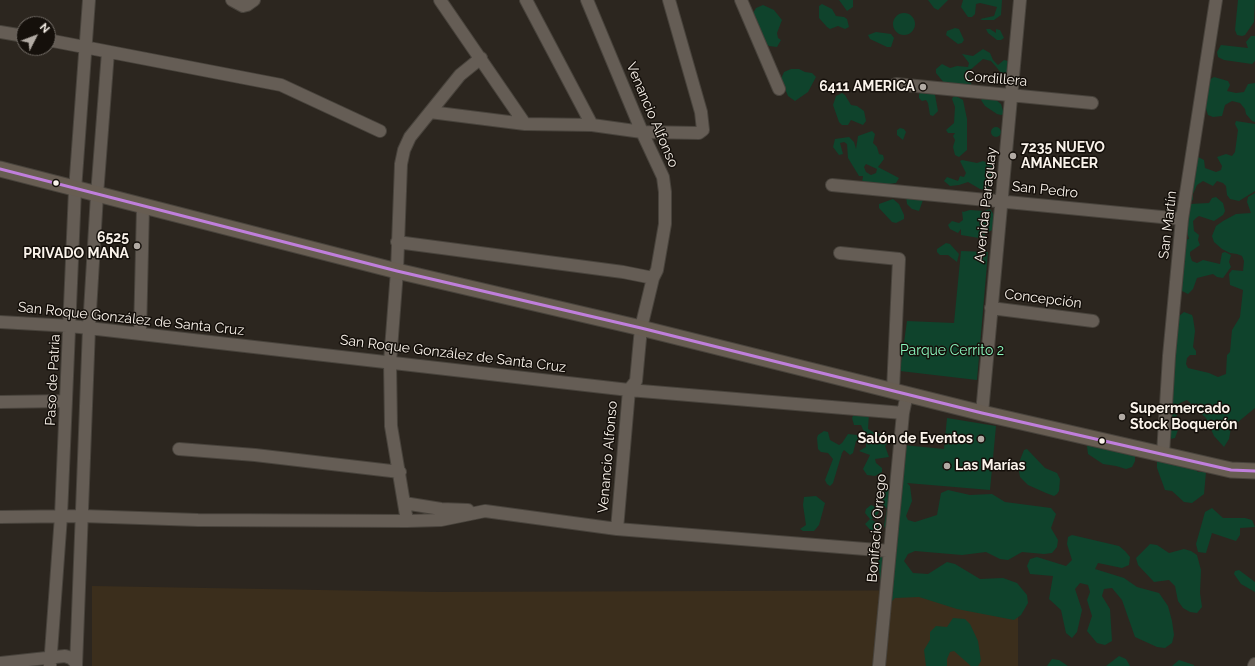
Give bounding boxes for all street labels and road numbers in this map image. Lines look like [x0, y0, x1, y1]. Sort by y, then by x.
street label: Venancio Alfonso [622, 60, 682, 170]
street label: Cordillera [964, 68, 1028, 90]
street label: Avenida Paraguay [972, 146, 1000, 264]
street label: San Pedro [1011, 178, 1079, 202]
street label: San Martín [1155, 190, 1181, 260]
street label: Concepción [1003, 286, 1083, 312]
street label: San Roque González de Santa Cruz [17, 299, 245, 339]
street label: San Roque González de Santa Cruz [339, 332, 567, 376]
street label: Paso de Patria [42, 334, 64, 426]
street label: Venancio Alfonso [595, 400, 621, 514]
street label: Bonifacio Orrego [864, 473, 890, 583]

